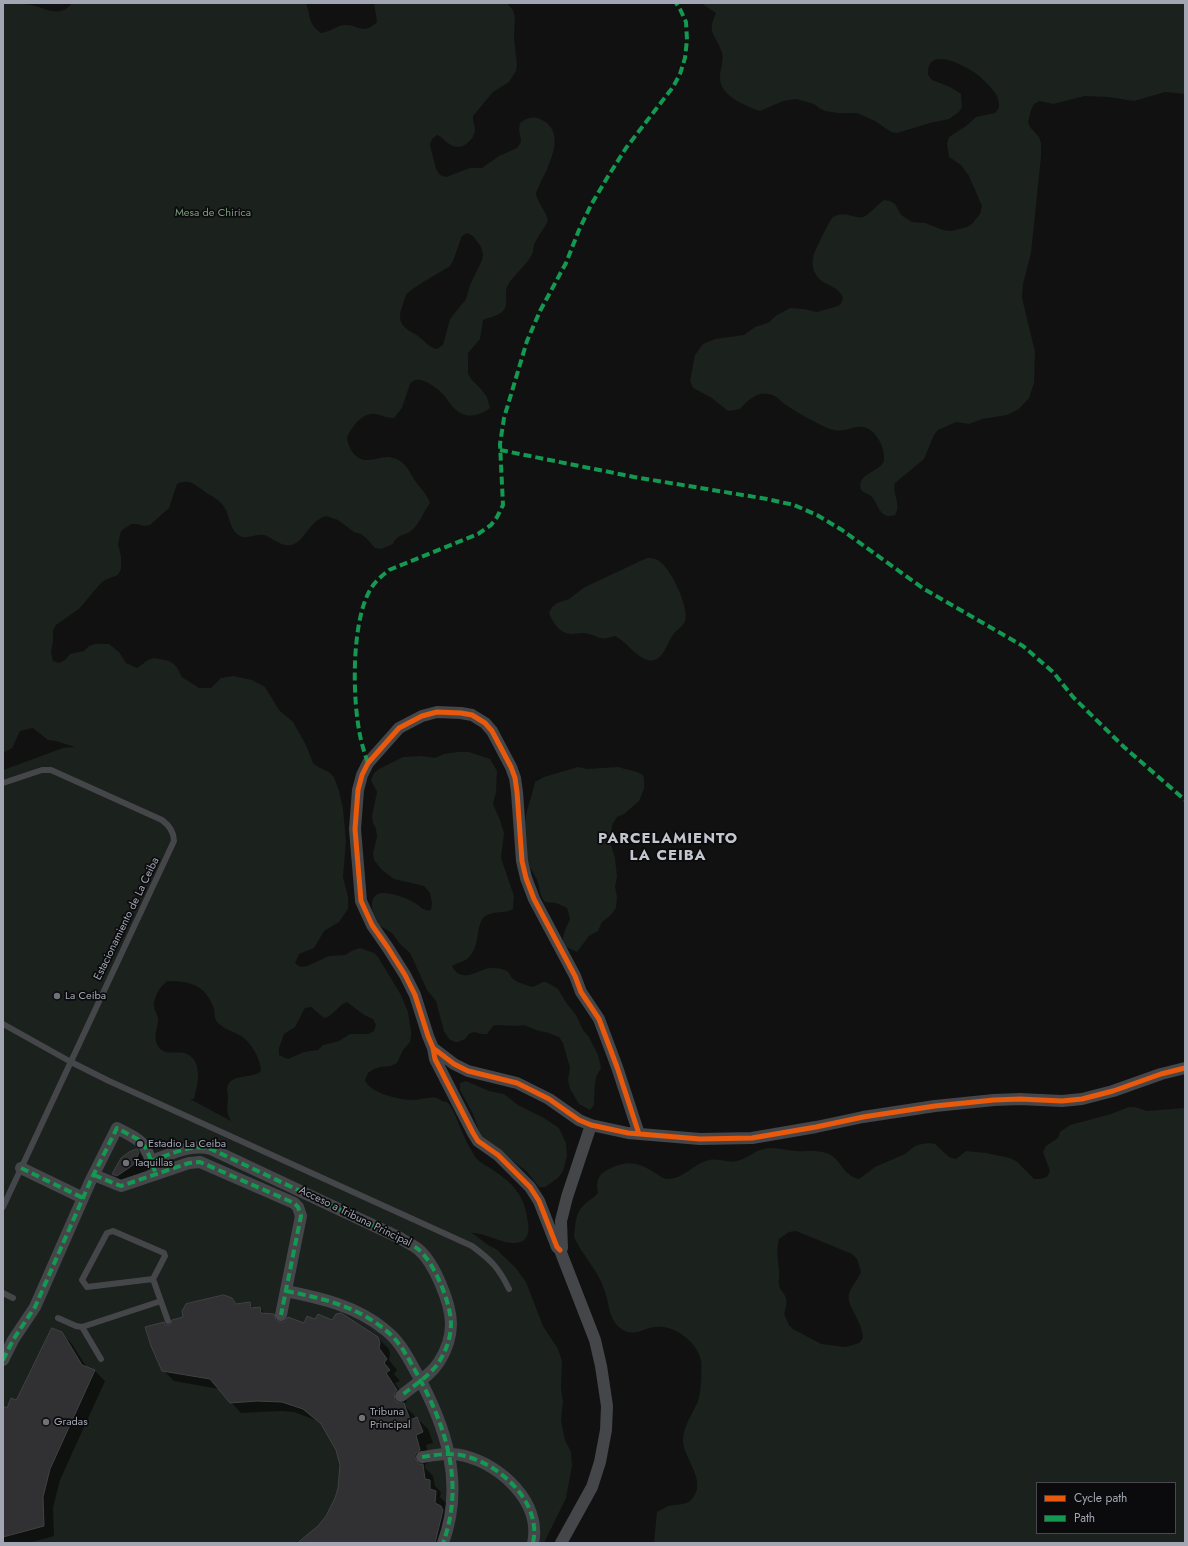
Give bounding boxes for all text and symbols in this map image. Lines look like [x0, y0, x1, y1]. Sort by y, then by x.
park label: Mesa de Chirica [175, 206, 251, 220]
district label: PARCELAMIENTO LA CEIBA [598, 830, 738, 865]
street label: Estacionamiento de La Ceiba [92, 856, 162, 982]
place label: La Ceiba [65, 989, 106, 1003]
marker: La Ceiba [52, 991, 62, 1001]
place label: Estadio La Ceiba [148, 1137, 226, 1151]
marker: Estadio La Ceiba [135, 1139, 145, 1149]
place label: Taquillas [134, 1156, 173, 1170]
marker: Taquillas [121, 1158, 131, 1168]
street label: Acceso a Tribuna Principal [297, 1184, 413, 1250]
place label: Tribuna Principal [370, 1405, 410, 1431]
marker: Tribuna Principal [357, 1413, 367, 1423]
place label: Gradas [54, 1415, 88, 1429]
marker: Gradas [41, 1417, 51, 1427]
legend [1036, 1482, 1176, 1534]
text: Cycle path [1074, 1489, 1127, 1507]
text: Path [1074, 1509, 1095, 1527]

